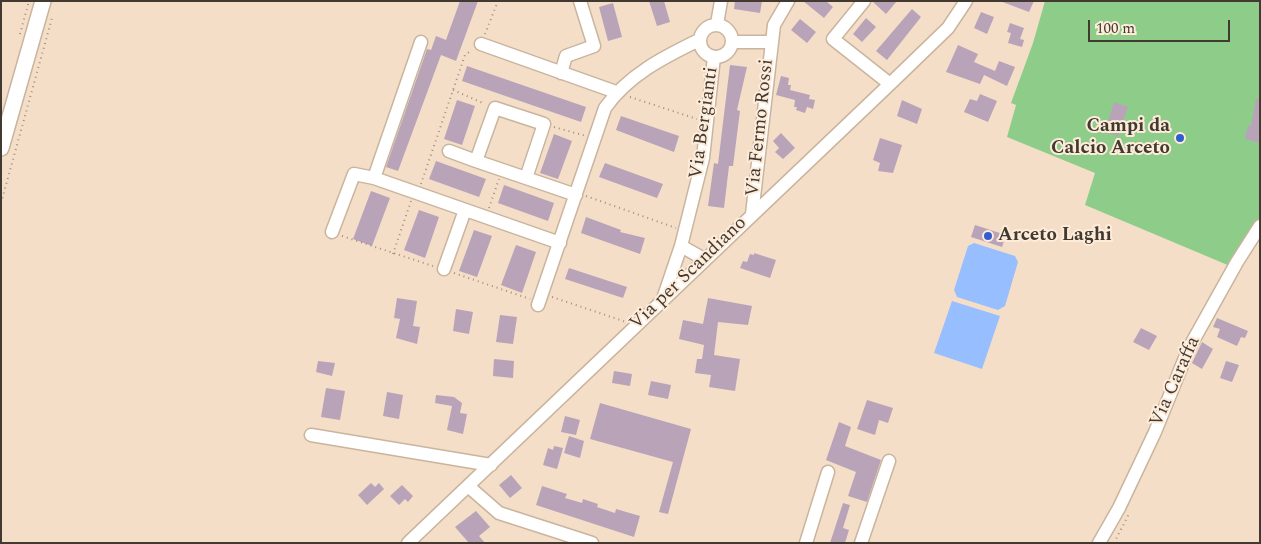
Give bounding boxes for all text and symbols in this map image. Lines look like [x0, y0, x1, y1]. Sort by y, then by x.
scale bar [1091, 10, 1234, 42]
text: 100 m [1096, 17, 1135, 40]
street label: Via Fermo Rossi [742, 58, 780, 198]
street label: Via Bergianti [686, 66, 724, 180]
place label: Campi da Calcio Arceto [1051, 116, 1170, 160]
marker: Campi da Calcio Arceto [1174, 132, 1186, 144]
street label: Via per Scandiano [626, 212, 752, 336]
place label: Arceto Laghi [998, 225, 1112, 247]
marker: Arceto Laghi [982, 230, 994, 242]
street label: Via Caraffa [1146, 333, 1206, 431]

